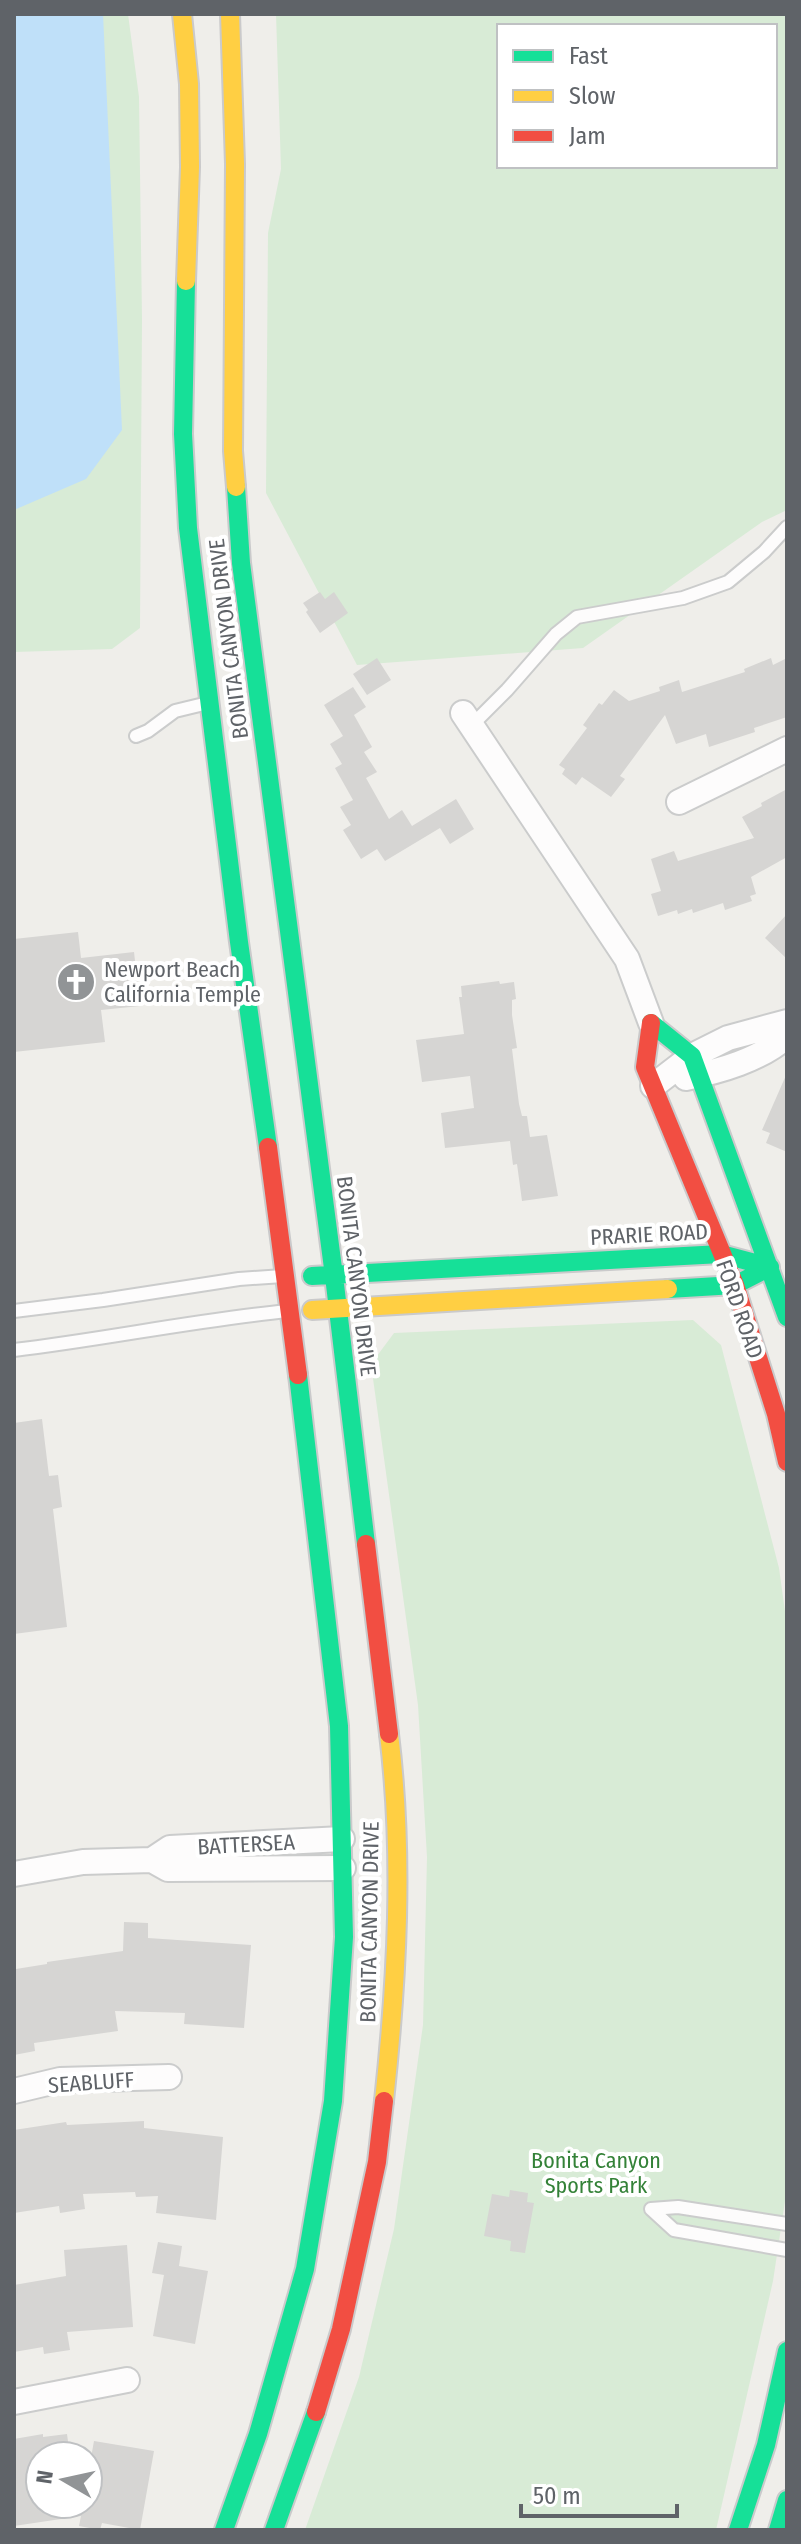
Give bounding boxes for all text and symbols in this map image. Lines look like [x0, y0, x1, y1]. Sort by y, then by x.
legend [497, 24, 777, 168]
text: Fast [569, 42, 608, 70]
text: Slow [569, 82, 616, 110]
text: Jam [569, 122, 606, 150]
street label: BONITA CANYON DRIVE [203, 537, 254, 741]
place label: Newport Beach California Temple [104, 956, 261, 1008]
church icon: Newport Beach California Temple [55, 961, 97, 1003]
street label: BONITA CANYON DRIVE [331, 1174, 382, 1378]
street label: PRARIE ROAD [589, 1218, 709, 1251]
street label: FORD ROAD [710, 1256, 769, 1362]
street label: BONITA CANYON DRIVE [354, 1821, 385, 2023]
street label: BATTERSEA [197, 1828, 296, 1861]
street label: SEABLUFF [47, 2066, 135, 2099]
park label: Bonita Canyon Sports Park [531, 2147, 661, 2199]
north arrow [24, 2440, 104, 2520]
text: N [30, 2468, 59, 2486]
scale bar [521, 2468, 677, 2518]
text: 50 m [533, 2482, 581, 2510]

